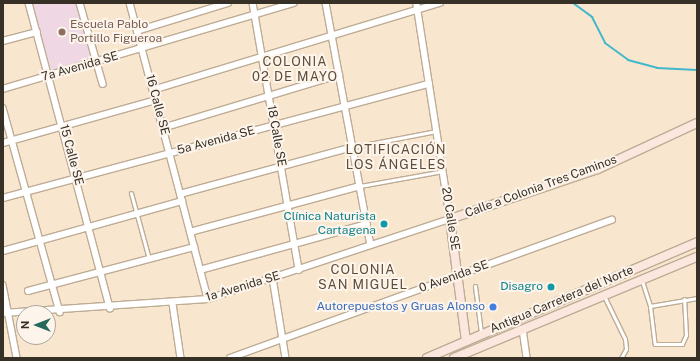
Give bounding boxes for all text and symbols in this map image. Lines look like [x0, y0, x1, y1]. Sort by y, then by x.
place label: Escuela Pablo Portillo Figueroa [70, 18, 162, 46]
marker: Escuela Pablo Portillo Figueroa [57, 27, 67, 37]
street label: 7a Avenida SE [40, 49, 120, 85]
district label: COLONIA 02 DE MAYO [252, 55, 338, 86]
street label: 16 Calle SE [142, 73, 172, 137]
street label: 18 Calle SE [263, 104, 289, 168]
street label: 15 Calle SE [56, 123, 86, 187]
street label: 5a Avenida SE [176, 124, 256, 158]
district label: LOTIFICACIÓN LOS ÁNGELES [345, 143, 447, 174]
street label: Calle a Colonia Tres Caminos [463, 153, 619, 221]
street label: 20 Calle SE [438, 186, 462, 252]
place label: Clínica Naturista Cartagena [283, 210, 376, 238]
marker: Clínica Naturista Cartagena [379, 219, 389, 229]
street label: 0 Avenida SE [417, 258, 491, 296]
district label: COLONIA SAN MIGUEL [318, 263, 408, 294]
street label: Antigua Carretera del Norte [488, 263, 636, 337]
street label: 1a Avenida SE [204, 269, 282, 305]
place label: Disagro [500, 280, 543, 294]
marker: Disagro [546, 282, 556, 292]
place label: Autorepuestos y Gruas Alonso [316, 300, 485, 314]
marker: Autorepuestos y Gruas Alonso [488, 302, 498, 312]
north arrow [16, 305, 56, 345]
text: N [19, 321, 31, 329]

